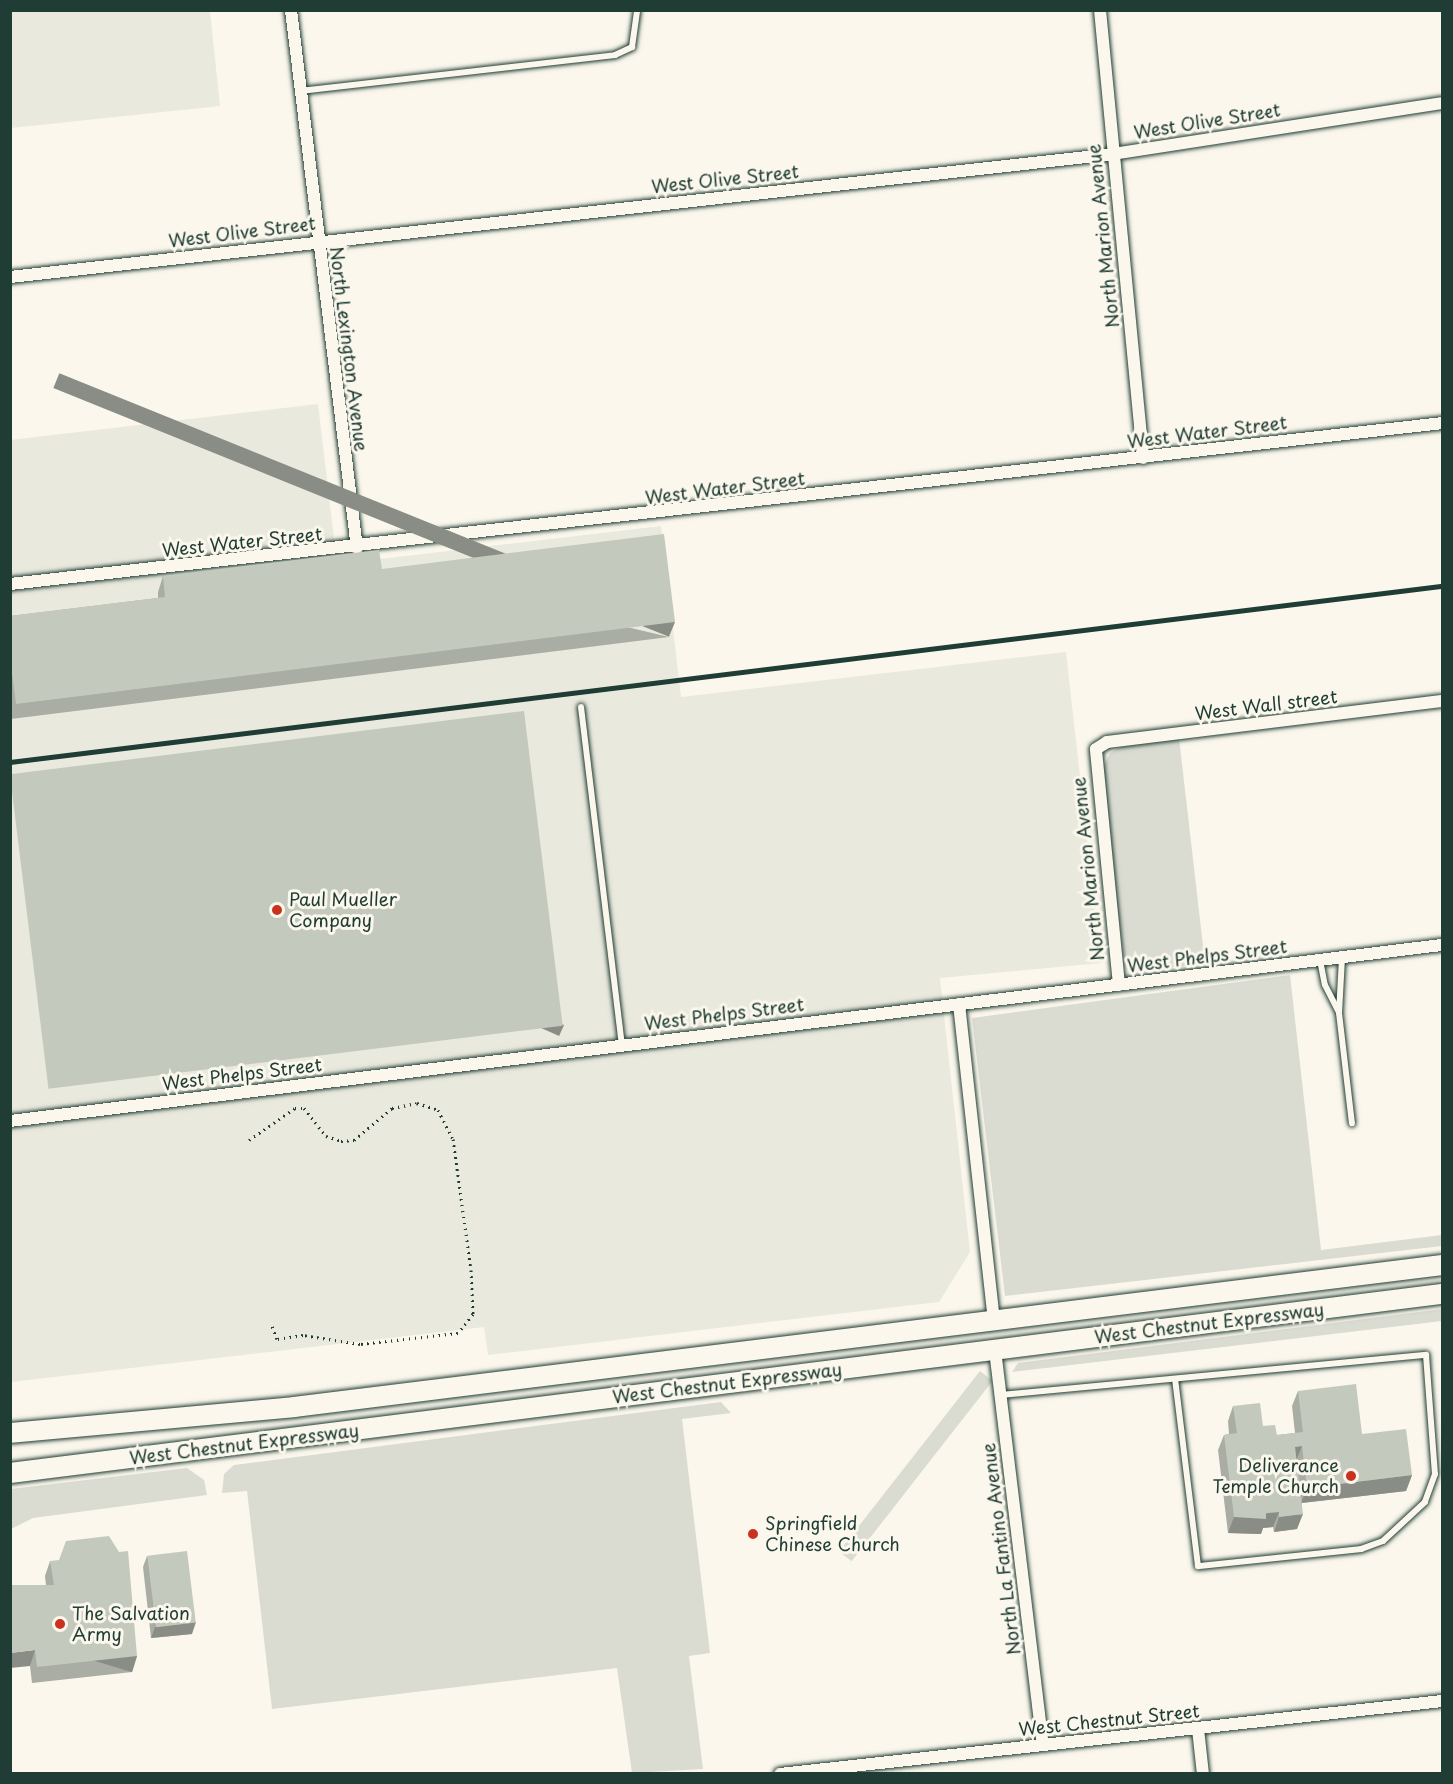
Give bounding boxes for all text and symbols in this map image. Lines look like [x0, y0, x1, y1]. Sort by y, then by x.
street label: West Olive Street [1131, 99, 1283, 143]
street label: North Marion Avenue [1083, 143, 1123, 329]
street label: West Olive Street [649, 160, 801, 198]
street label: West Olive Street [166, 212, 318, 252]
street label: North Lexington Avenue [326, 246, 372, 452]
street label: West Water Street [1125, 411, 1289, 453]
street label: West Water Street [643, 467, 807, 509]
street label: West Water Street [160, 523, 324, 561]
street label: West Wall street [1194, 686, 1338, 724]
street label: North Marion Avenue [1068, 776, 1108, 962]
place label: Paul Mueller Company [289, 889, 397, 932]
marker: Paul Mueller Company [270, 903, 284, 917]
street label: West Phelps Street [1125, 935, 1289, 977]
street label: West Phelps Street [642, 993, 806, 1035]
street label: West Phelps Street [160, 1053, 324, 1095]
street label: West Chestnut Expressway [1093, 1298, 1325, 1348]
street label: West Chestnut Expressway [611, 1358, 843, 1408]
street label: West Chestnut Expressway [128, 1419, 360, 1469]
street label: North La Fantino Avenue [977, 1440, 1025, 1658]
place label: Deliverance Temple Church [1211, 1455, 1339, 1498]
marker: Deliverance Temple Church [1344, 1469, 1358, 1483]
place label: Springfield Chinese Church [765, 1513, 900, 1556]
marker: Springfield Chinese Church [746, 1527, 760, 1541]
place label: The Salvation Army [72, 1603, 191, 1646]
marker: The Salvation Army [53, 1617, 67, 1631]
street label: West Chestnut Street [1016, 1700, 1202, 1740]

